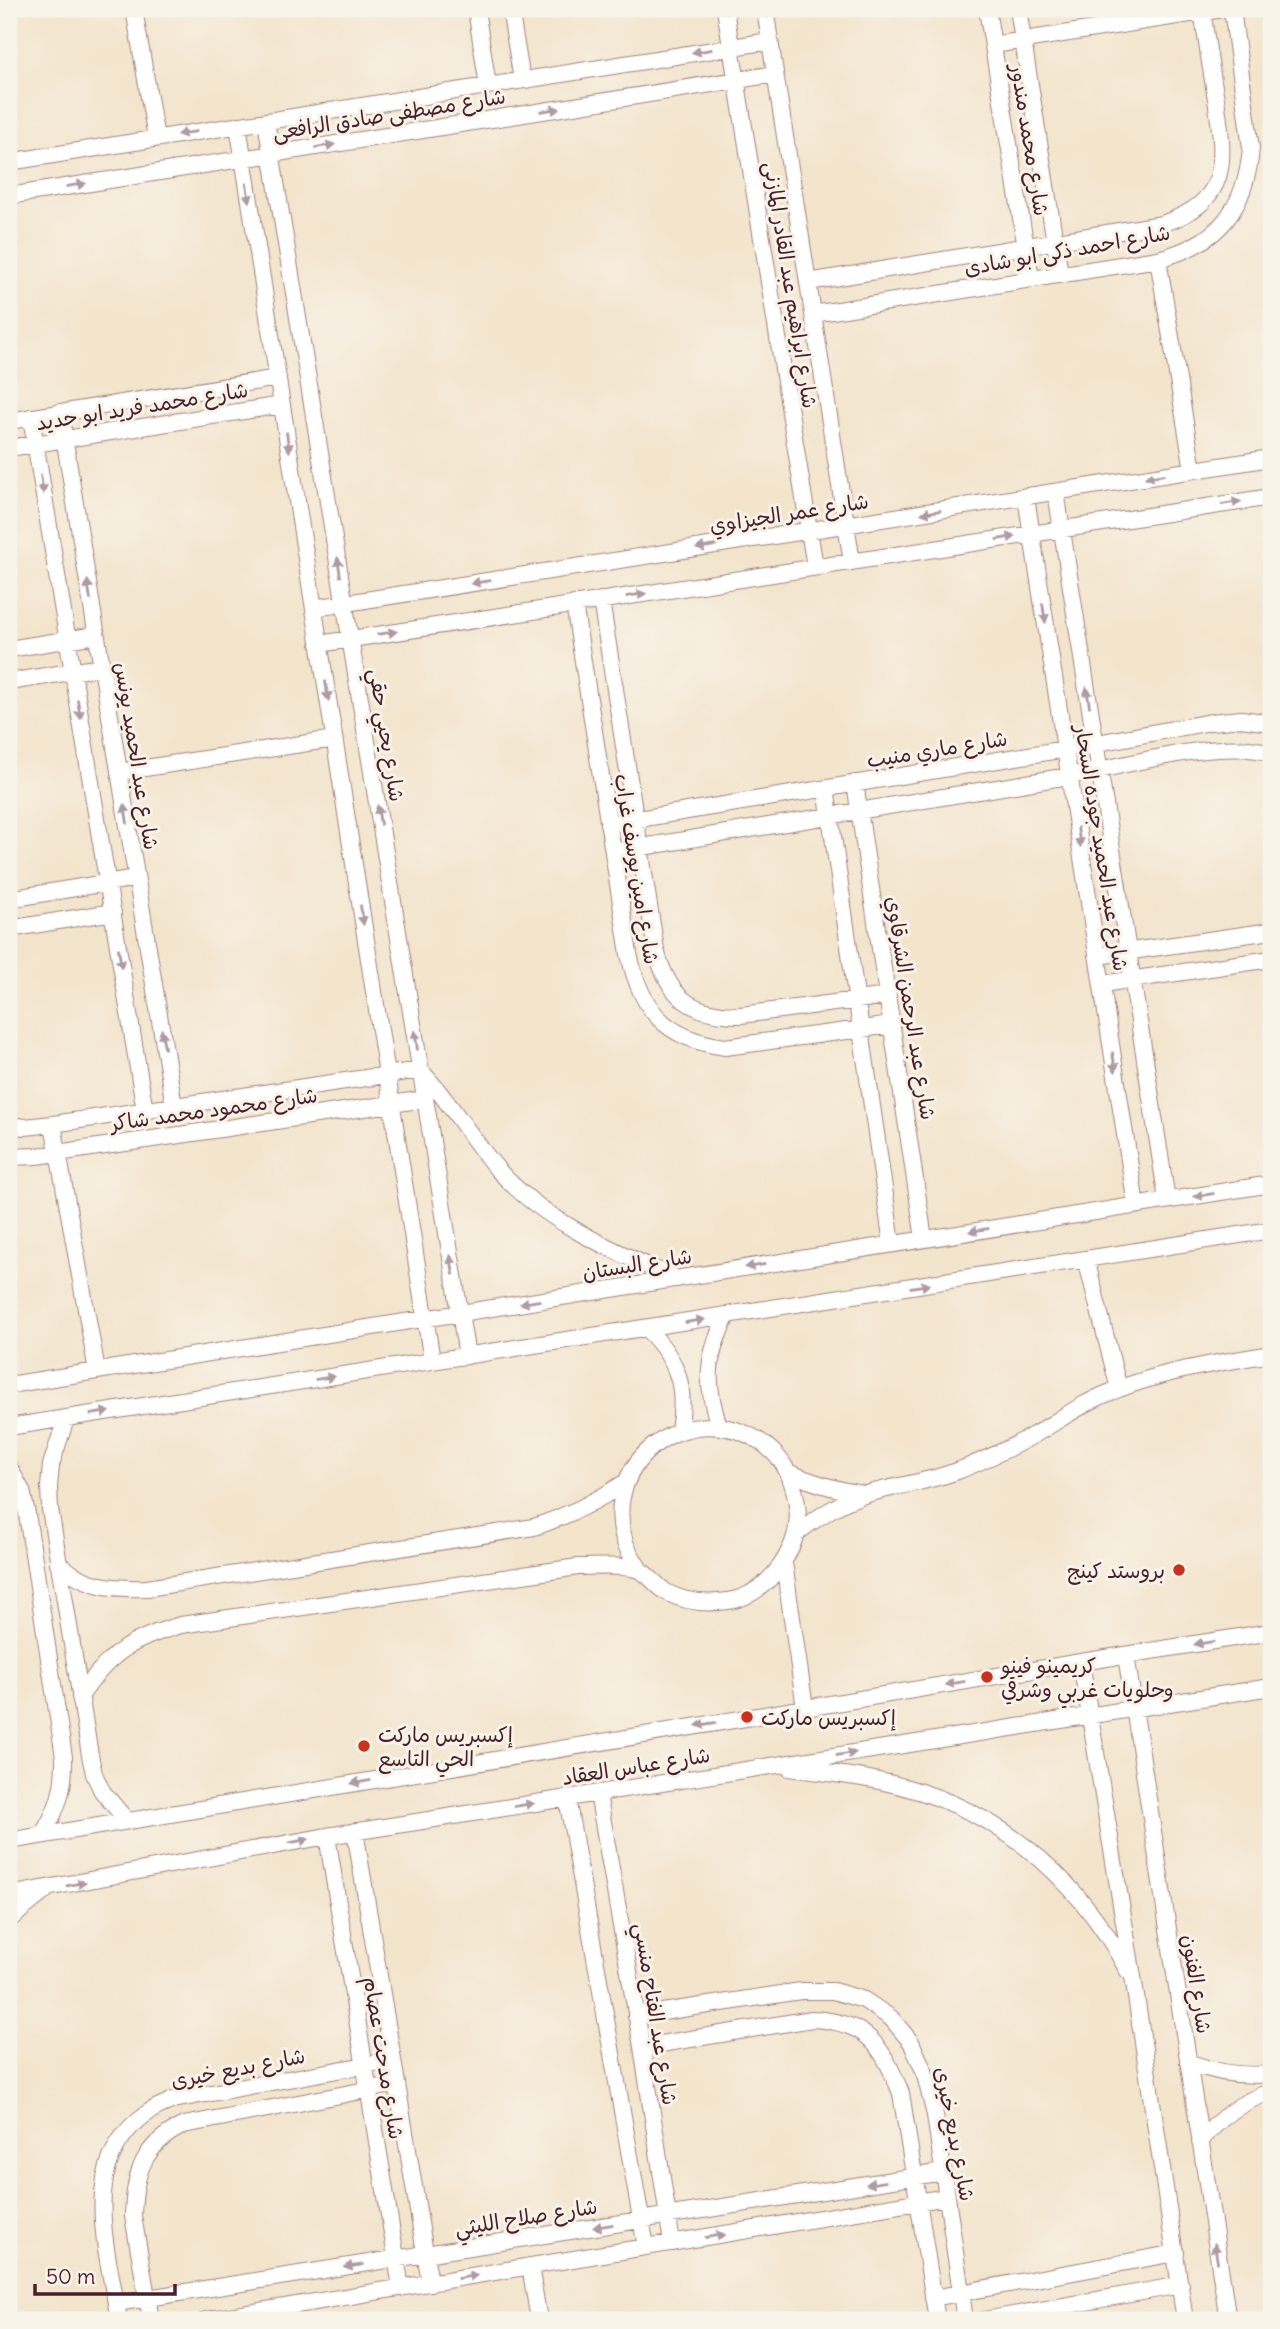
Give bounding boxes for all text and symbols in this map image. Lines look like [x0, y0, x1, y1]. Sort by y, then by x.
one-way arrow [691, 46, 713, 57]
street label: شارع محمد مندور [1002, 60, 1055, 218]
street label: شارع مصطفى صادق الرافعى [270, 82, 508, 148]
one-way arrow [539, 104, 561, 115]
one-way arrow [176, 128, 198, 139]
one-way arrow [314, 140, 336, 151]
street label: شارع ابراهيم عبد القادر المازنى [755, 160, 824, 411]
one-way arrow [65, 179, 87, 190]
one-way arrow [243, 182, 254, 204]
street label: شارع احمد ذكى ابو شادى [962, 219, 1173, 283]
street label: شارع محمد فريد ابو حديد [34, 376, 250, 438]
one-way arrow [283, 431, 294, 453]
one-way arrow [1144, 471, 1166, 482]
one-way arrow [37, 474, 48, 496]
street label: شارع عمر الجيزاوي [707, 487, 871, 541]
one-way arrow [1220, 497, 1242, 508]
one-way arrow [920, 507, 942, 518]
one-way arrow [995, 532, 1017, 543]
one-way arrow [695, 542, 717, 553]
one-way arrow [333, 556, 344, 578]
one-way arrow [470, 577, 492, 588]
one-way arrow [83, 579, 94, 601]
one-way arrow [625, 589, 647, 600]
one-way arrow [1039, 602, 1050, 624]
one-way arrow [376, 628, 398, 639]
street label: شارع عبد الحميد يونس [107, 660, 165, 852]
street label: شارع يحيي حقي [357, 667, 411, 804]
one-way arrow [322, 680, 333, 702]
one-way arrow [1083, 686, 1094, 708]
one-way arrow [74, 698, 85, 720]
street label: شارع عبد الحميد جوده السحار [1067, 721, 1135, 973]
street label: شارع ماري منيب [865, 725, 1010, 775]
street label: شارع امين يوسف غراب [607, 772, 665, 967]
one-way arrow [120, 803, 131, 825]
one-way arrow [373, 804, 384, 826]
one-way arrow [1074, 827, 1085, 849]
street label: شارع عبد الرحمن الشرقاوي [878, 894, 942, 1122]
one-way arrow [357, 904, 368, 926]
one-way arrow [115, 947, 126, 969]
one-way arrow [157, 1028, 168, 1050]
one-way arrow [410, 1029, 421, 1051]
one-way arrow [1109, 1051, 1120, 1073]
street label: شارع محمود محمد شاكر [107, 1081, 319, 1139]
one-way arrow [1193, 1190, 1215, 1201]
one-way arrow [968, 1225, 990, 1236]
street label: شارع البستان [580, 1242, 694, 1288]
one-way arrow [446, 1253, 457, 1275]
one-way arrow [743, 1261, 765, 1272]
one-way arrow [909, 1280, 931, 1291]
one-way arrow [519, 1297, 541, 1308]
one-way arrow [684, 1315, 706, 1326]
one-way arrow [314, 1372, 336, 1383]
one-way arrow [90, 1407, 112, 1418]
place label: بروستد كينج [1067, 1557, 1165, 1585]
marker: بروستد كينج [1171, 1562, 1187, 1578]
one-way arrow [1193, 1638, 1215, 1649]
place label: كريمينو فينو وحلويات غربي وشرقي [1000, 1652, 1174, 1709]
marker: كريمينو فينو وحلويات غربي وشرقي [979, 1669, 995, 1685]
one-way arrow [944, 1678, 966, 1689]
place label: إكسبريس ماركت [761, 1704, 896, 1731]
marker: إكسبريس ماركت [739, 1709, 755, 1725]
one-way arrow [695, 1719, 717, 1730]
place label: إكسبريس ماركت الحي التاسع [378, 1721, 513, 1778]
marker: إكسبريس ماركت الحي التاسع [356, 1738, 372, 1754]
street label: شارع عباس العقاد [560, 1741, 712, 1793]
one-way arrow [835, 1748, 857, 1759]
one-way arrow [350, 1777, 372, 1788]
one-way arrow [513, 1799, 535, 1810]
one-way arrow [289, 1835, 311, 1846]
one-way arrow [65, 1878, 87, 1889]
street label: شارع عبد الفتاح منسي [622, 1921, 684, 2108]
street label: شارع الفنون [1174, 1932, 1218, 2036]
street label: شارع مدحت عصام [355, 1975, 410, 2142]
street label: شارع بديع خيرى [169, 2042, 308, 2096]
street label: شارع بديع خيرى [927, 2065, 981, 2204]
one-way arrow [865, 2178, 887, 2189]
street label: شارع صلاح الليثي [453, 2192, 600, 2248]
one-way arrow [592, 2221, 614, 2232]
one-way arrow [704, 2230, 726, 2241]
one-way arrow [1210, 2242, 1221, 2264]
scale bar [35, 2252, 175, 2296]
one-way arrow [343, 2260, 365, 2271]
text: 50 m [46, 2263, 95, 2290]
one-way arrow [456, 2271, 478, 2282]

